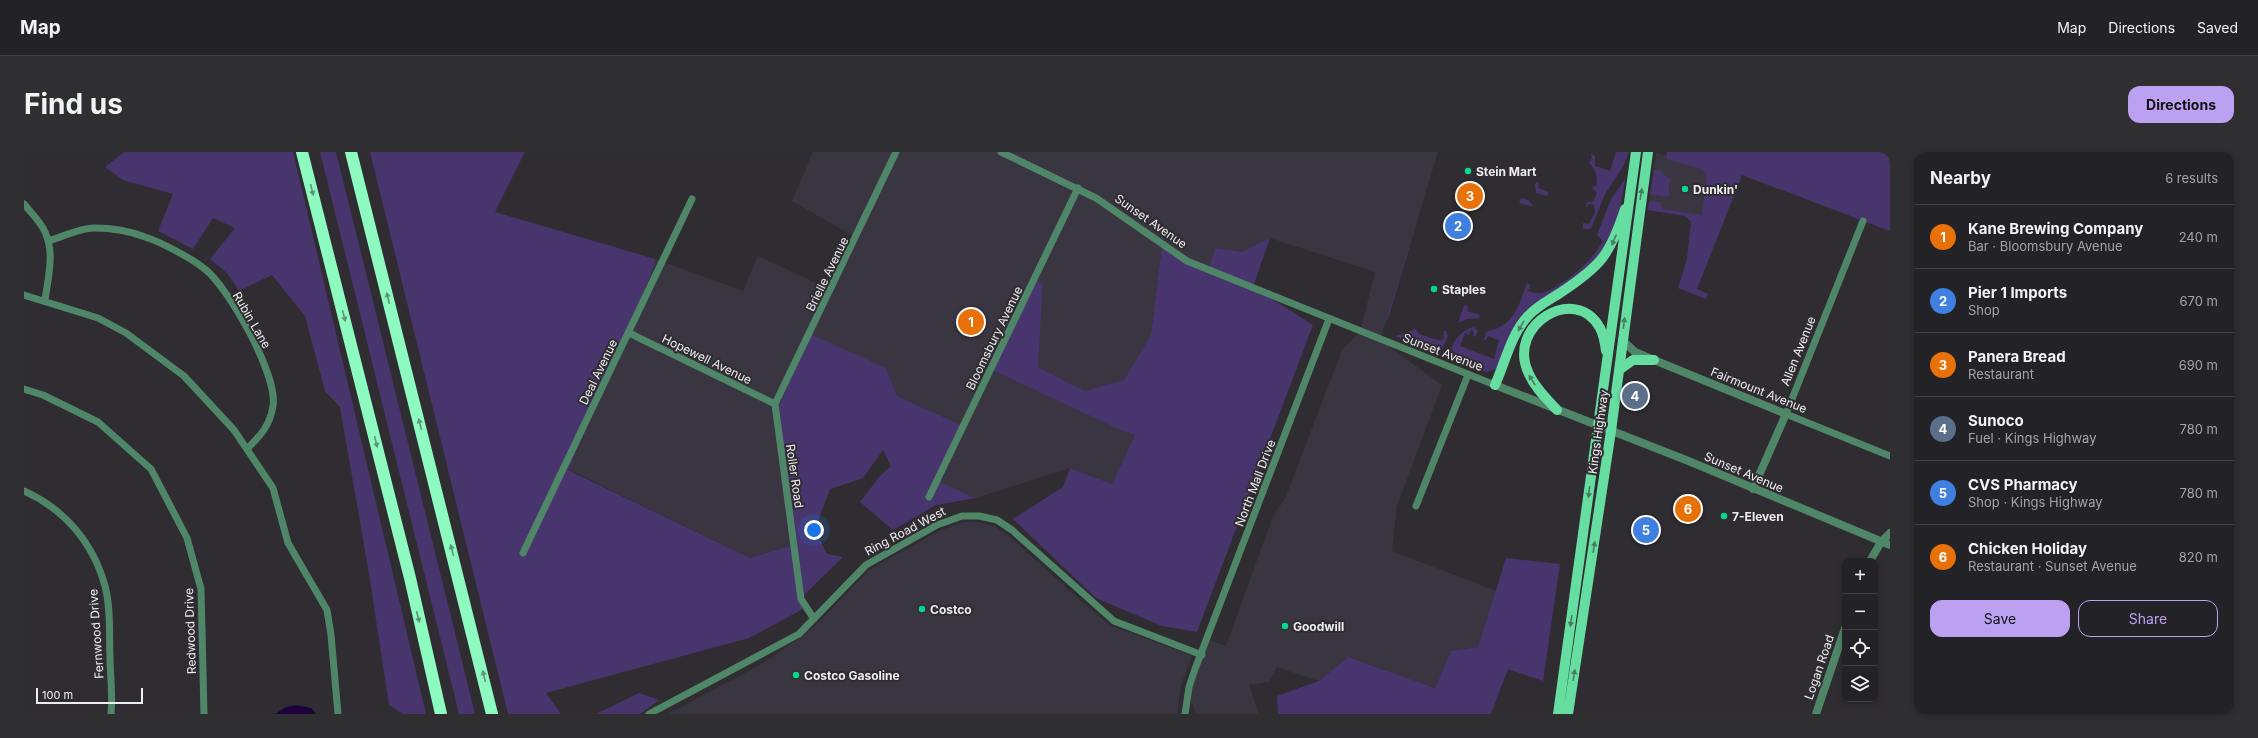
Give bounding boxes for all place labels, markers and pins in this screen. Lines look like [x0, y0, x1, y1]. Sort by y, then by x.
place label: Stein Mart [1476, 164, 1537, 179]
marker: Stein Mart [1463, 166, 1473, 176]
pin: 3 [1457, 181, 1483, 211]
place label: Dunkin' [1693, 182, 1738, 197]
marker: Dunkin' [1680, 184, 1690, 194]
pin: 2 [1445, 211, 1471, 241]
place label: Staples [1442, 282, 1486, 297]
marker: Staples [1429, 284, 1439, 294]
pin: 1 [958, 307, 984, 337]
pin: 4 [1622, 381, 1648, 411]
pin: 6 [1675, 494, 1701, 524]
place label: 7-Eleven [1732, 509, 1784, 524]
marker: 7-Eleven [1719, 511, 1729, 521]
pin: 5 [1633, 515, 1659, 545]
place label: Costco [930, 602, 972, 617]
marker: Costco [917, 604, 927, 614]
place label: Goodwill [1293, 619, 1344, 634]
marker: Goodwill [1280, 621, 1290, 631]
place label: Costco Gasoline [804, 668, 900, 683]
marker: Costco Gasoline [791, 670, 801, 680]

